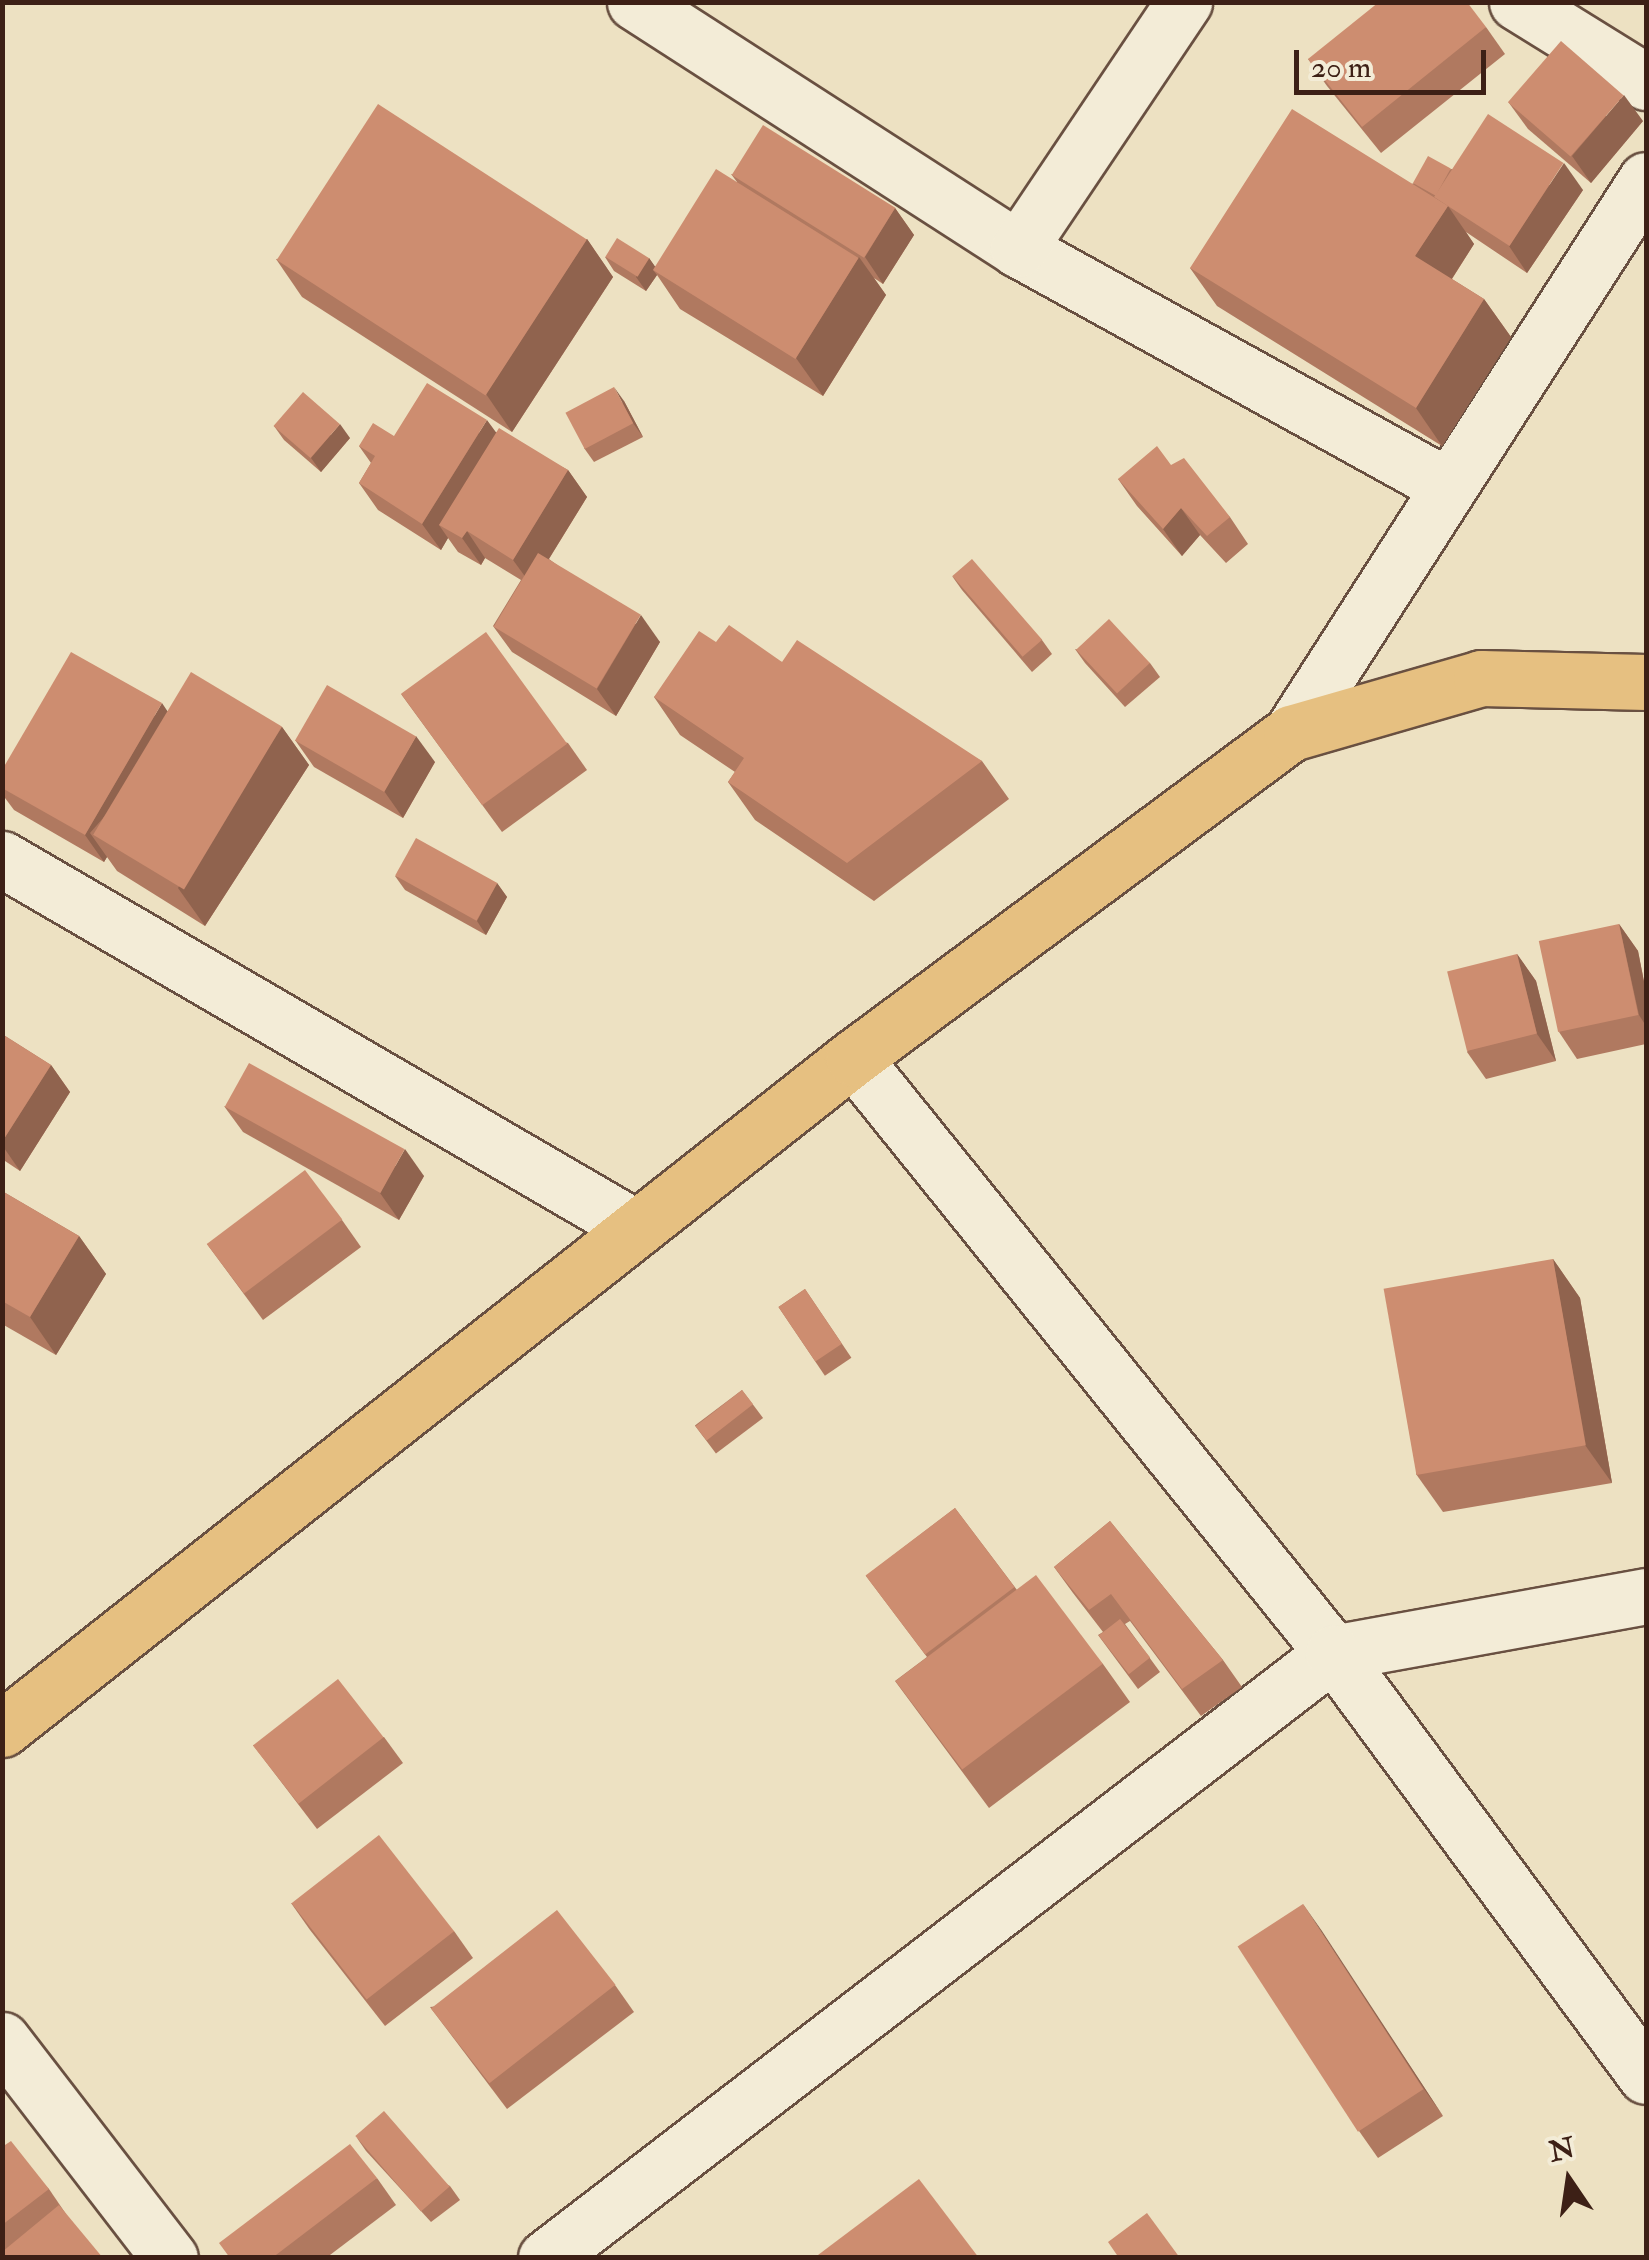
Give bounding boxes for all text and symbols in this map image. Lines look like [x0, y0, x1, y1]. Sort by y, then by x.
scale bar [1299, 30, 1492, 92]
text: 20 m [1311, 49, 1371, 86]
north arrow [1519, 2130, 1619, 2230]
text: N [1546, 2130, 1578, 2170]

